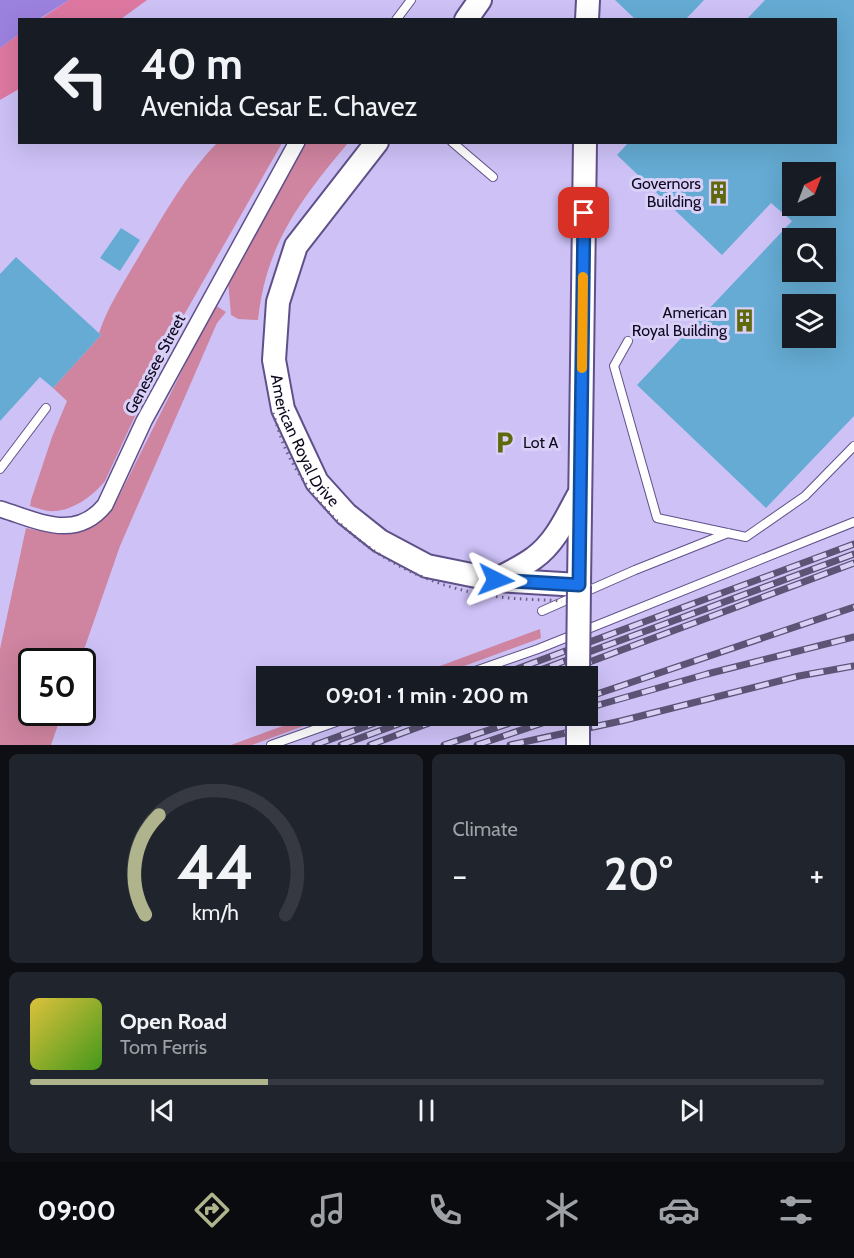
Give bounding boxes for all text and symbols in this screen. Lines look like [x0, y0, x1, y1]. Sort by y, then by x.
text: 40 m [141, 38, 243, 90]
icon: left [42, 42, 120, 120]
text: Avenida Cesar E. Chavez [141, 90, 417, 123]
north arrow [782, 162, 836, 216]
map controls [782, 162, 836, 348]
place label: Governors Building [631, 174, 702, 211]
building icon: Governors Building [706, 179, 732, 205]
pin [558, 187, 609, 238]
icon: arrive [567, 196, 600, 229]
button: search [782, 228, 836, 282]
button: layers [782, 294, 836, 348]
place label: American Royal Building [632, 303, 728, 340]
building icon: American Royal Building [732, 308, 758, 334]
street label: Genessee Street [121, 310, 190, 417]
street label: American Royal Drive [267, 373, 344, 510]
parking icon: Lot A [492, 429, 518, 455]
place label: Lot A [523, 433, 559, 452]
position arrow [464, 548, 528, 612]
speed limit sign: 50 [18, 648, 96, 726]
text: 09:01 · 1 min · 200 m [326, 682, 528, 709]
text: Climate [453, 817, 518, 841]
text: 44 [177, 829, 254, 905]
text: 20° [604, 847, 673, 901]
text: − [453, 855, 467, 895]
text: + [809, 855, 824, 895]
text: km/h [192, 900, 239, 926]
text: Open Road [120, 1008, 227, 1035]
text: Tom Ferris [120, 1035, 207, 1059]
icon: previous [146, 1094, 179, 1127]
icon: pause [410, 1094, 443, 1127]
icon: next [675, 1094, 708, 1127]
icon: directions [191, 1189, 233, 1231]
icon: music [307, 1189, 349, 1231]
icon: phone [424, 1189, 466, 1231]
icon: climate [541, 1189, 583, 1231]
icon: car [658, 1189, 700, 1231]
icon: filters [775, 1189, 817, 1231]
text: 09:00 [37, 1194, 116, 1227]

